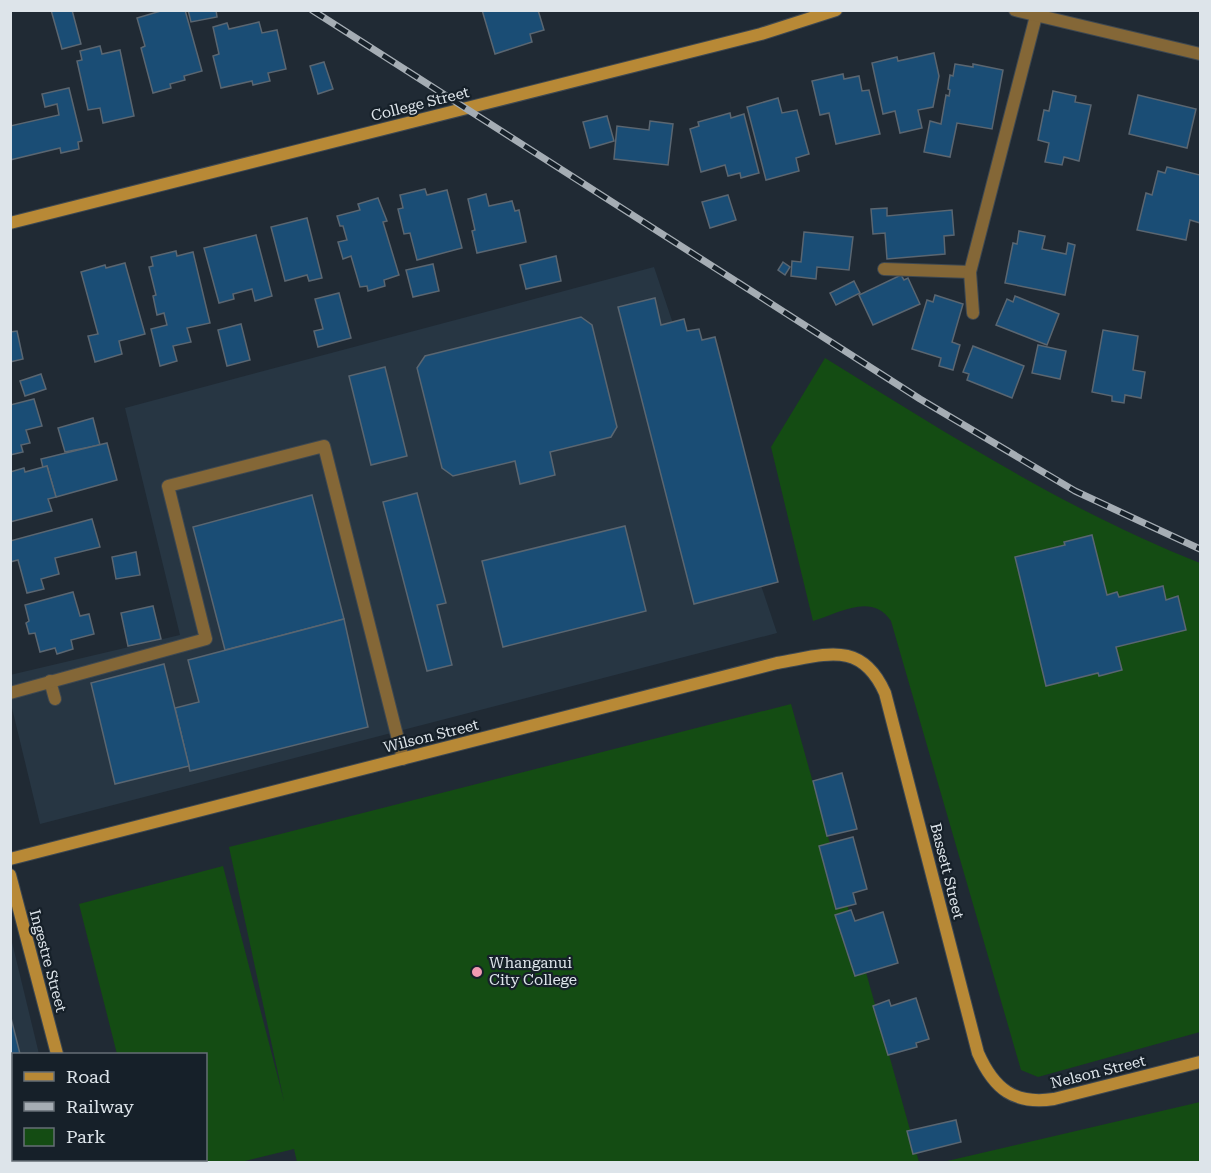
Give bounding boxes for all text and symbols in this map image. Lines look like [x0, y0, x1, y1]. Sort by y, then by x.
street label: College Street [369, 83, 471, 125]
street label: Wilson Street [382, 715, 481, 757]
street label: Bassett Street [926, 821, 968, 921]
street label: Ingestre Street [26, 908, 70, 1015]
place label: Whanganui City College [489, 954, 577, 989]
marker: Whanganui City College [470, 965, 484, 979]
street label: Nelson Street [1049, 1051, 1148, 1093]
legend [12, 1053, 207, 1161]
text: Road [66, 1066, 111, 1087]
text: Railway [66, 1096, 134, 1117]
text: Park [66, 1126, 106, 1147]

